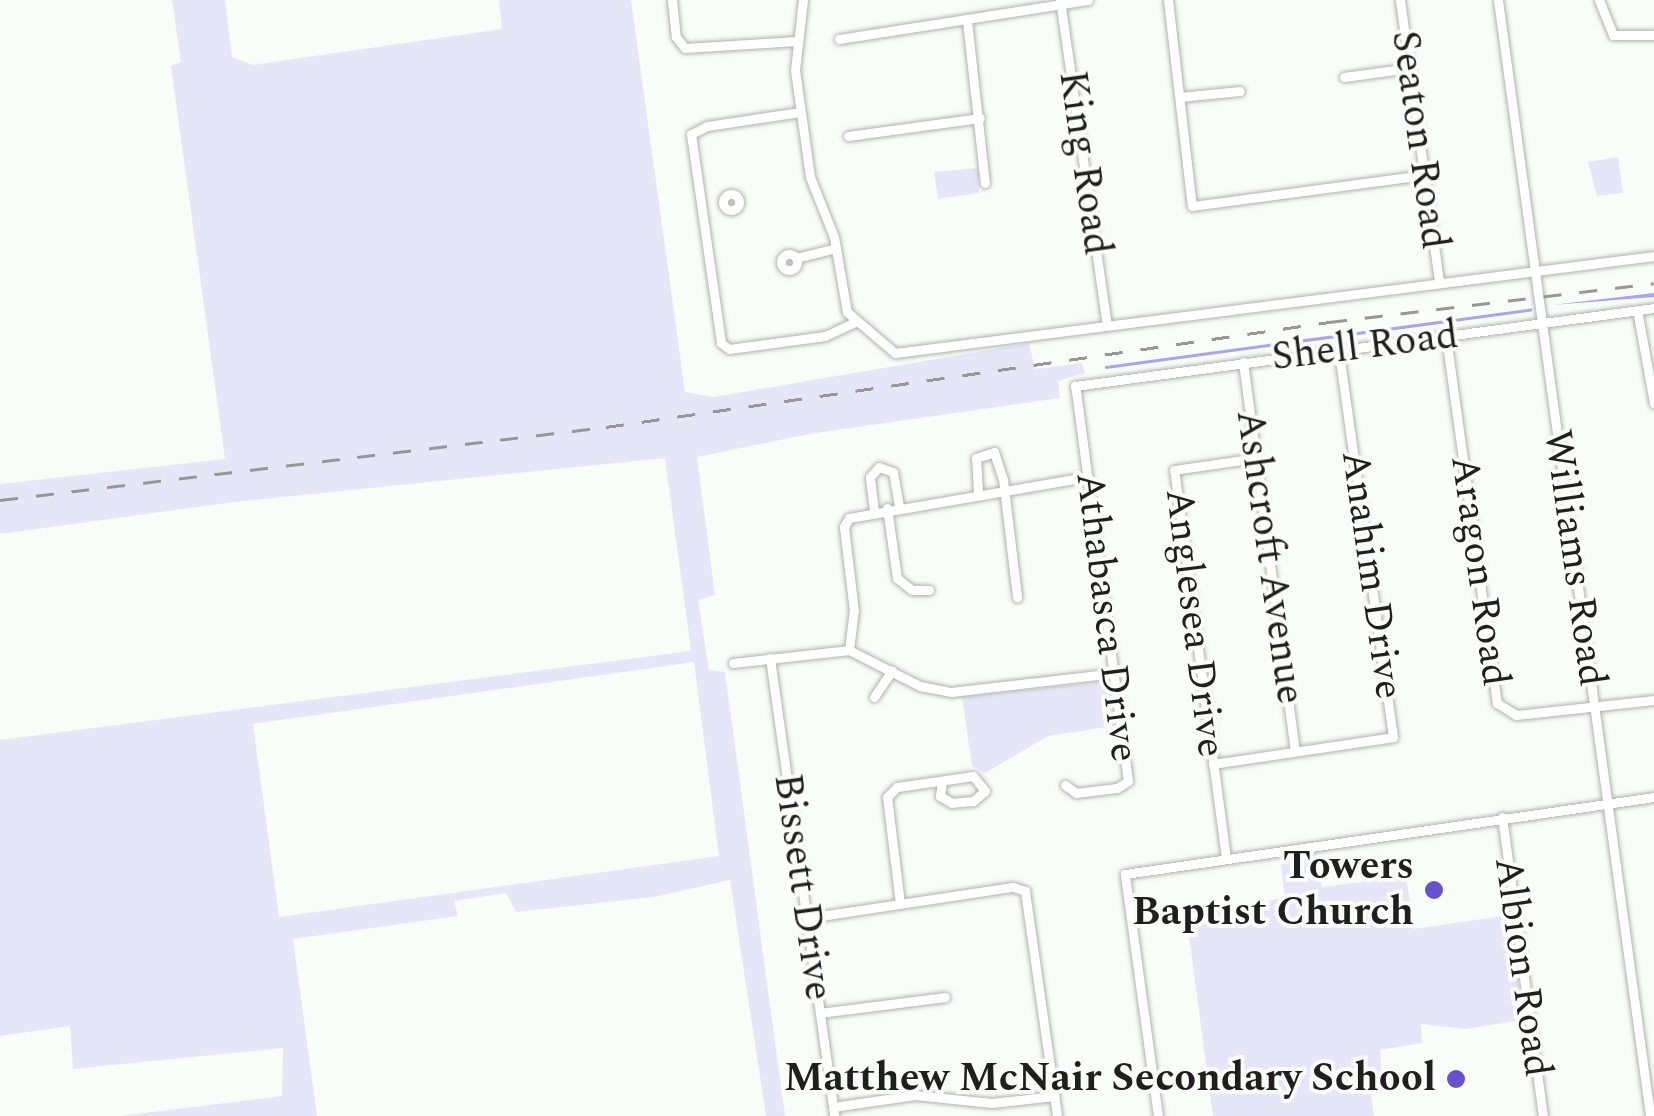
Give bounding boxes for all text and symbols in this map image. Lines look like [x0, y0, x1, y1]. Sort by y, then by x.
street label: Seaton Road [1380, 28, 1458, 252]
street label: King Road [1047, 68, 1121, 258]
street label: Shell Road [1269, 312, 1461, 382]
street label: Ashcroft Avenue [1225, 407, 1313, 707]
street label: Williams Road [1532, 427, 1616, 689]
street label: Anahim Drive [1330, 448, 1412, 702]
street label: Aragon Road [1439, 453, 1519, 689]
street label: Athabasca Drive [1064, 469, 1148, 765]
street label: Anglesea Drive [1154, 486, 1234, 760]
street label: Bissett Drive [762, 770, 842, 1004]
place label: Towers Baptist Church [1132, 843, 1414, 937]
street label: Albion Road [1483, 854, 1561, 1080]
marker: Towers Baptist Church [1423, 879, 1445, 901]
place label: Matthew McNair Secondary School [784, 1055, 1436, 1103]
marker: Matthew McNair Secondary School [1445, 1068, 1467, 1090]

